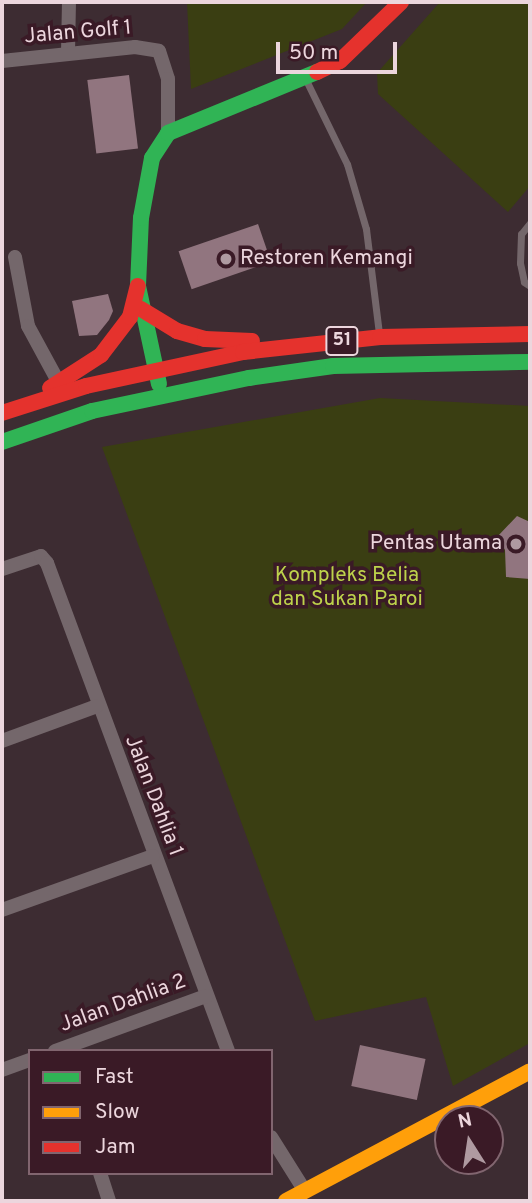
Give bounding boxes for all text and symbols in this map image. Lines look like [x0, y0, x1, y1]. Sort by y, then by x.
street label: Jalan Golf 1 [23, 16, 133, 50]
scale bar [280, 28, 401, 72]
text: 50 m [289, 40, 338, 67]
place label: Restoren Kemangi [240, 246, 413, 272]
marker: Restoren Kemangi [218, 251, 234, 267]
road number: 51 [324, 326, 360, 356]
place label: Pentas Utama [370, 531, 502, 557]
marker: Pentas Utama [508, 536, 524, 552]
park label: Kompleks Belia dan Sukan Paroi [271, 563, 423, 613]
street label: Jalan Dahlia 1 [118, 732, 188, 860]
street label: Jalan Dahlia 2 [56, 969, 190, 1039]
legend [28, 1049, 273, 1175]
text: Fast [95, 1064, 134, 1091]
text: Slow [95, 1099, 140, 1126]
north arrow [434, 1105, 504, 1175]
text: N [456, 1108, 474, 1135]
text: Jam [95, 1134, 136, 1161]

